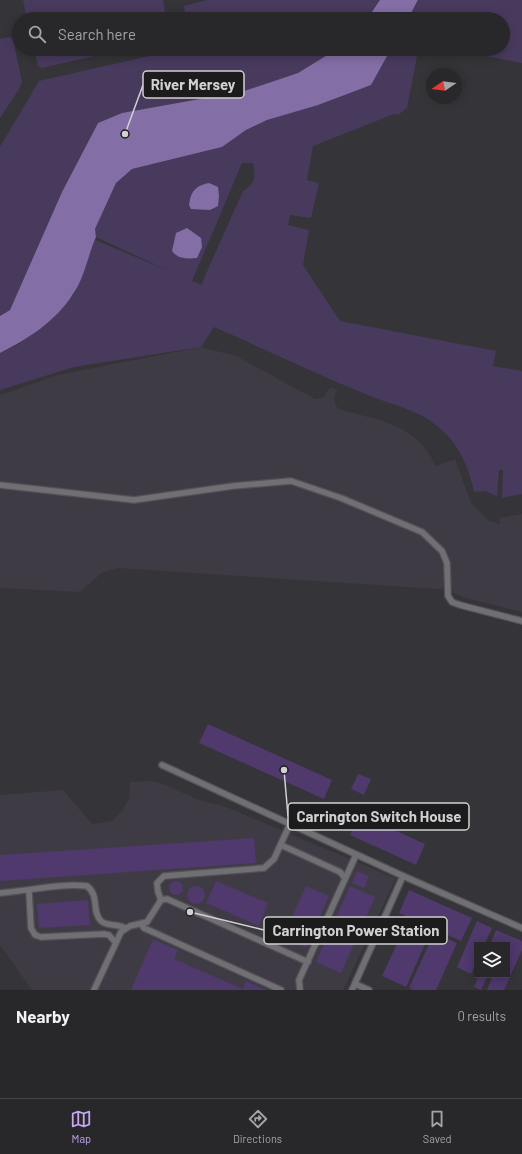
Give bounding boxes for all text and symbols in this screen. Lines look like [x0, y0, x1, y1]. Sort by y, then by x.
search box [12, 12, 510, 56]
icon: search [26, 23, 48, 45]
text: Search here [58, 25, 136, 43]
north arrow [426, 68, 462, 104]
callout: River Mersey [143, 71, 244, 98]
text: River Mersey [151, 75, 236, 93]
callout: Carrington Switch House [288, 803, 469, 830]
text: Carrington Switch House [296, 807, 462, 825]
callout: Carrington Power Station [264, 917, 447, 944]
text: Carrington Power Station [272, 921, 440, 939]
map controls [474, 942, 510, 978]
button: layers [474, 942, 510, 978]
text: Nearby [16, 1006, 70, 1026]
text: 0 results [457, 1008, 506, 1024]
tab: Map [70, 1108, 92, 1145]
tab: Directions [233, 1108, 282, 1145]
tab: Saved [423, 1108, 452, 1145]

